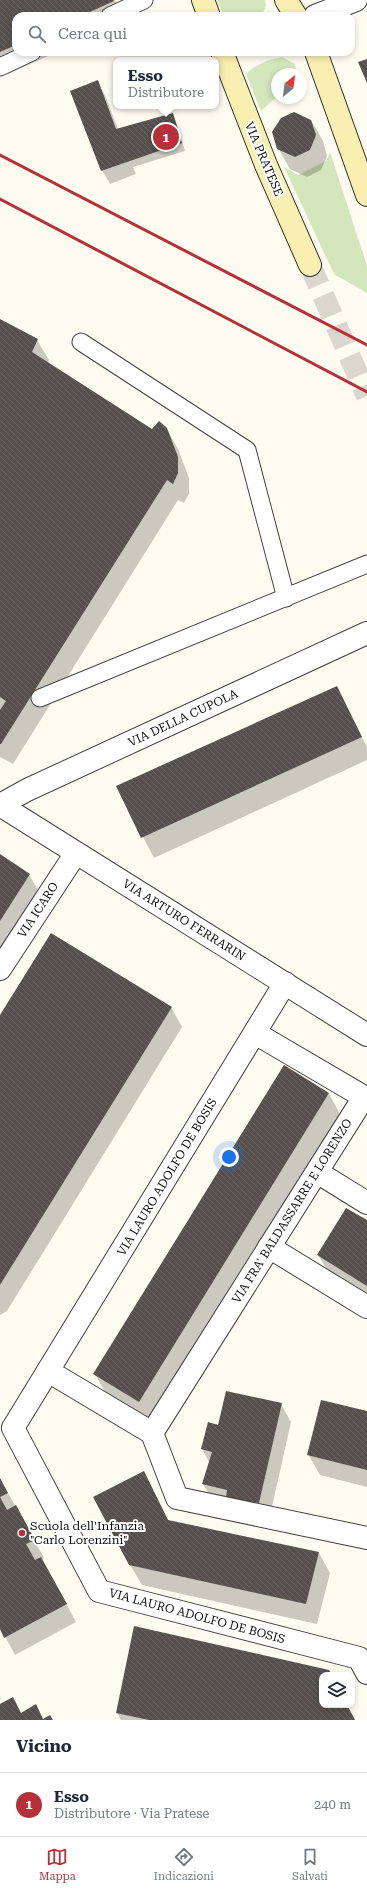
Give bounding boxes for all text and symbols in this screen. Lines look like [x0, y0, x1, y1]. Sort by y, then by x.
search box [12, 12, 355, 56]
icon: search [26, 23, 48, 45]
text: Cerca qui [58, 25, 127, 43]
popup [113, 57, 219, 109]
text: Esso [128, 67, 163, 85]
north arrow [271, 68, 307, 104]
text: Distributore [128, 85, 204, 100]
street label: VIA PRATESE [242, 120, 286, 198]
pin: 1 [153, 122, 179, 152]
street label: VIA DELLA CUPOLA [126, 686, 241, 750]
street label: VIA ARTURO FERRARIN [120, 876, 248, 964]
street label: VIA ICARO [15, 880, 61, 940]
street label: VIA LAURO ADOLFO DE BOSIS [114, 1096, 220, 1258]
street label: VIA FRA' BALDASSARRE E LORENZO [229, 1116, 355, 1306]
your location [219, 1147, 239, 1167]
place label: Scuola dell'Infanzia "Carlo Lorenzini" [30, 1519, 144, 1547]
marker: Scuola dell'Infanzia "Carlo Lorenzini" [17, 1528, 27, 1538]
street label: VIA LAURO ADOLFO DE BOSIS [108, 1586, 286, 1646]
map controls [319, 1672, 355, 1708]
button: layers [319, 1672, 355, 1708]
text: Vicino [16, 1736, 72, 1756]
text: Esso [54, 1788, 89, 1806]
text: 1 [25, 1797, 33, 1812]
text: 240 m [314, 1797, 351, 1812]
text: Distributore · Via Pratese [54, 1806, 209, 1821]
tab: Mappa [39, 1846, 76, 1883]
tab: Indicazioni [154, 1846, 214, 1883]
tab: Salvati [292, 1846, 328, 1883]

